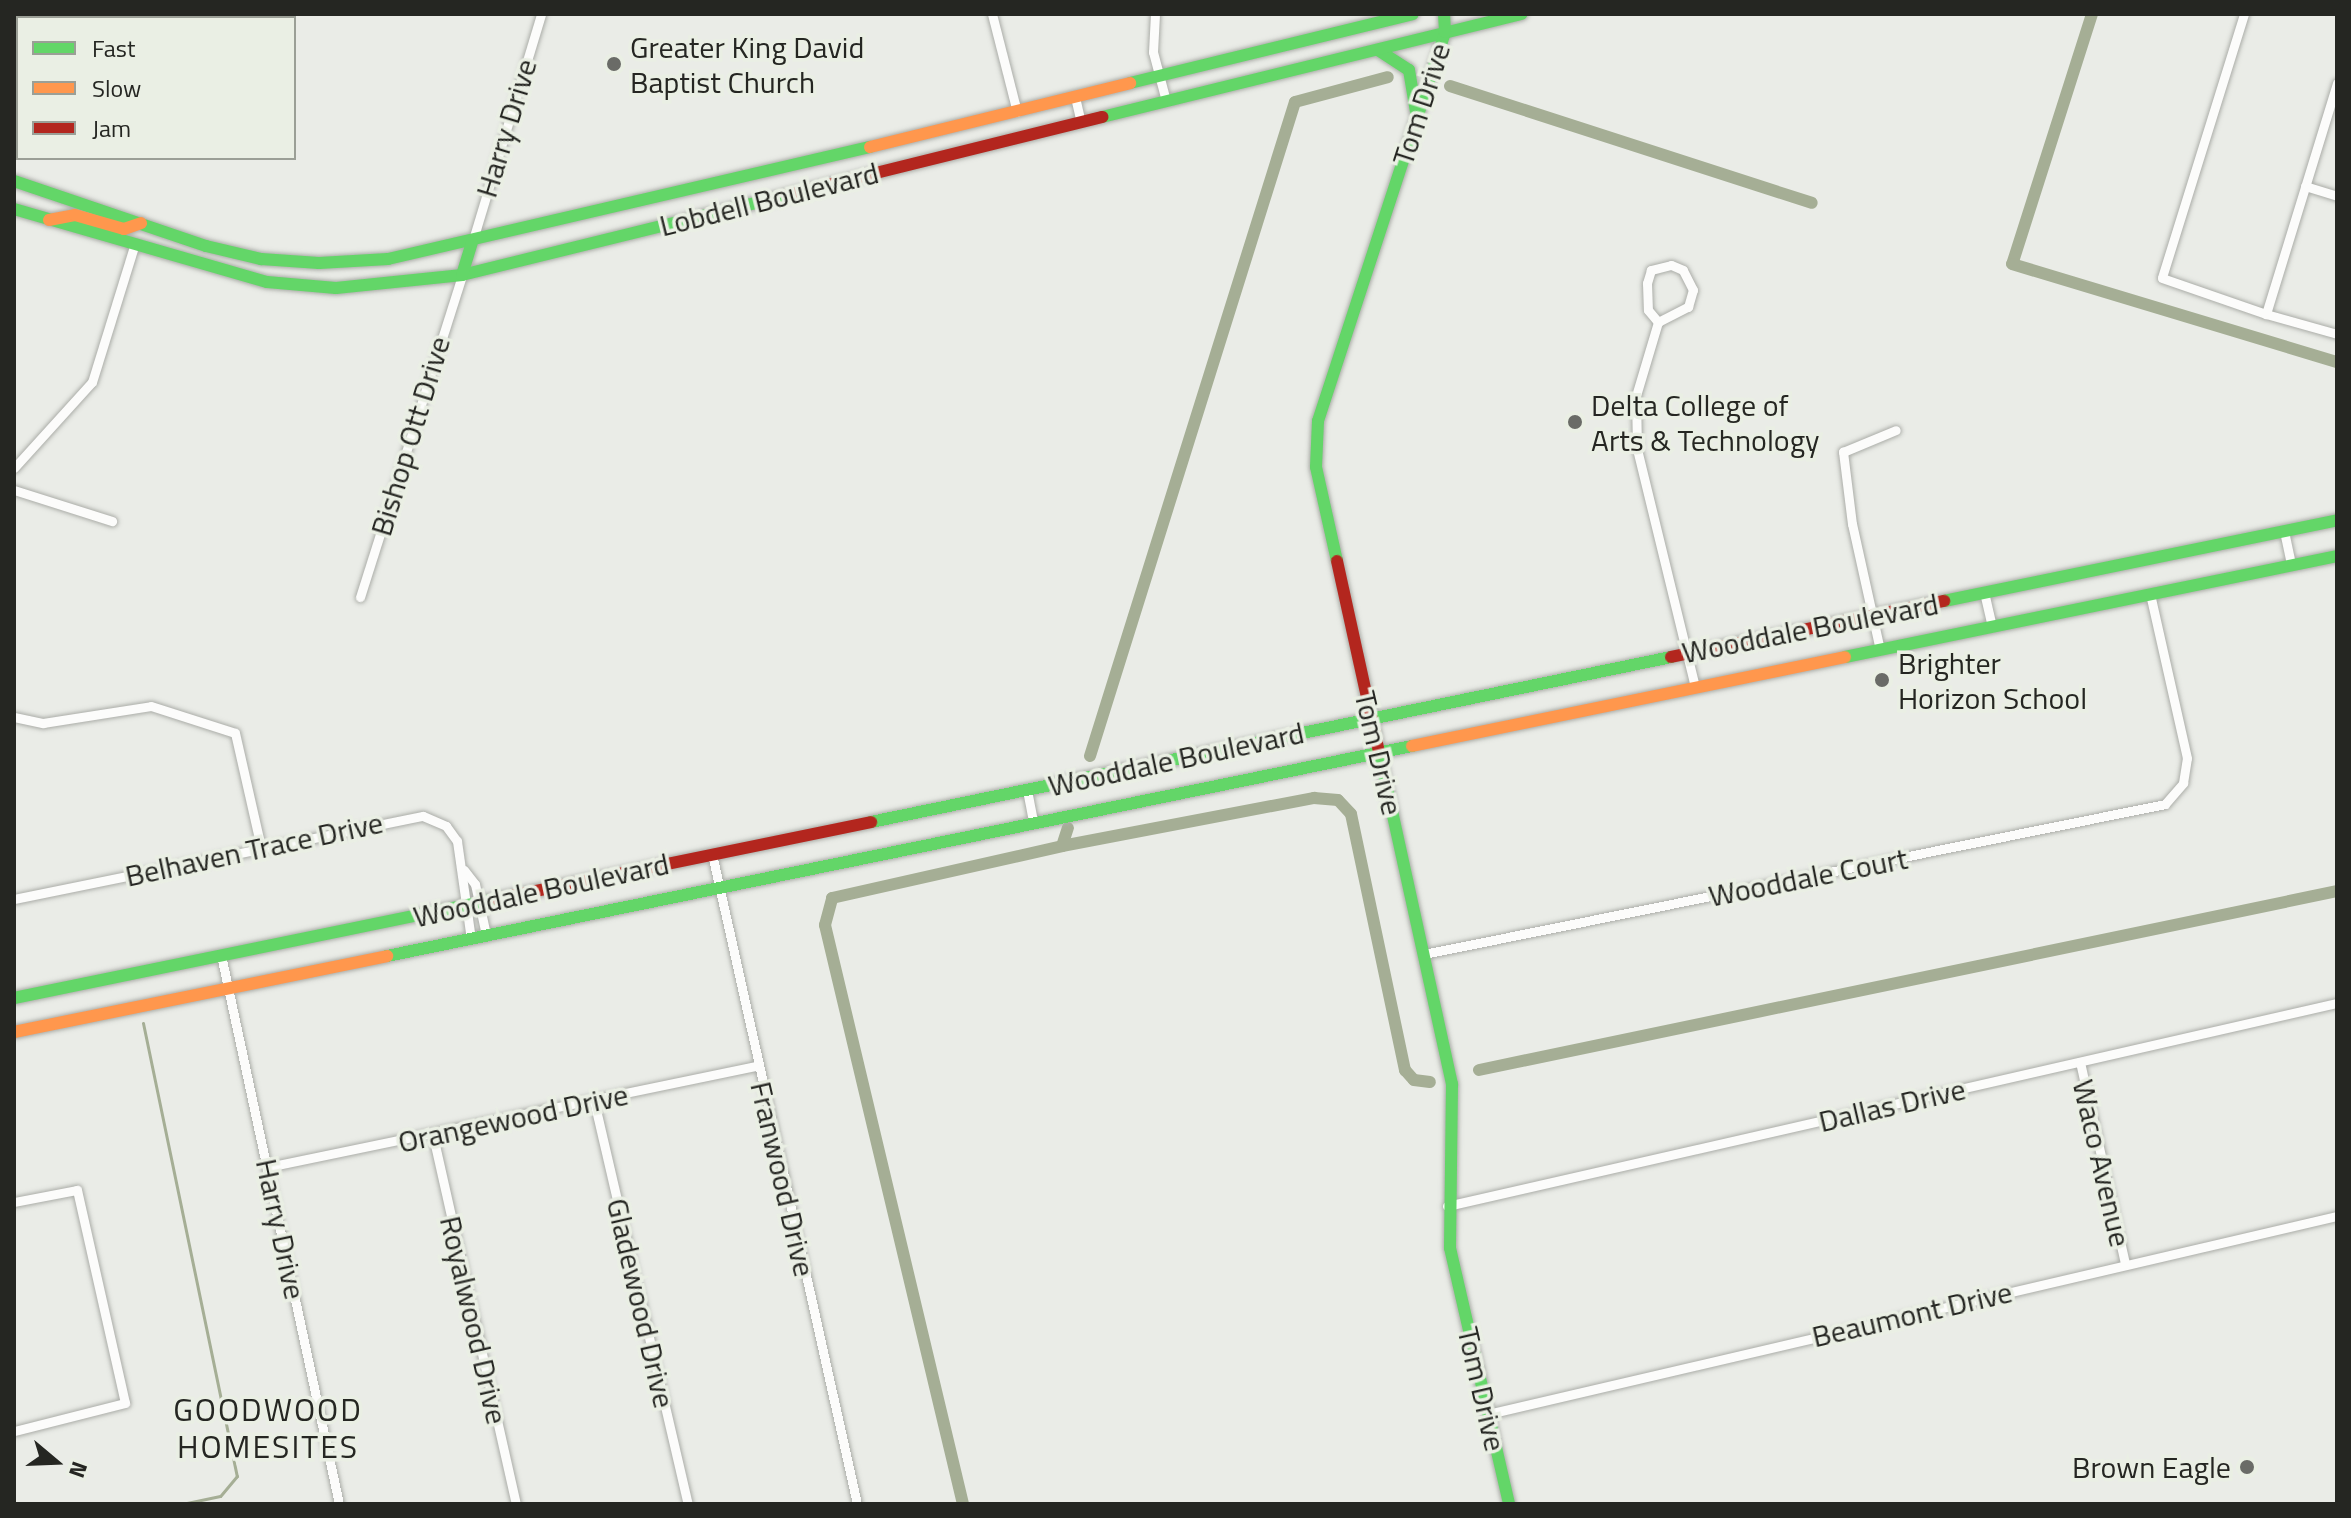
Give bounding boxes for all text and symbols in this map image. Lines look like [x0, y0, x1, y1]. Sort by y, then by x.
legend [16, 16, 296, 160]
place label: Greater King David Baptist Church [630, 29, 864, 100]
text: Fast [92, 30, 135, 66]
street label: Tom Drive [1384, 38, 1458, 170]
street label: Harry Drive [468, 54, 544, 202]
marker: Greater King David Baptist Church [605, 55, 623, 73]
text: Slow [92, 70, 141, 106]
text: Jam [92, 110, 131, 146]
street label: Lobdell Boulevard [656, 154, 882, 244]
street label: Bishop Ott Drive [363, 332, 457, 540]
place label: Delta College of Arts & Technology [1591, 387, 1820, 458]
marker: Delta College of Arts & Technology [1566, 413, 1584, 431]
street label: Wooddale Boulevard [1679, 585, 1941, 671]
place label: Brighter Horizon School [1898, 645, 2087, 716]
marker: Brighter Horizon School [1873, 671, 1891, 689]
street label: Tom Drive [1347, 687, 1411, 819]
street label: Wooddale Boulevard [1045, 714, 1307, 804]
street label: Belhaven Trace Drive [122, 804, 386, 894]
street label: Wooddale Court [1706, 840, 1910, 914]
street label: Wooddale Boulevard [410, 845, 672, 935]
street label: Dallas Drive [1815, 1071, 1969, 1139]
street label: Orangewood Drive [395, 1076, 631, 1160]
street label: Waco Avenue [2065, 1076, 2139, 1250]
street label: Franwood Drive [743, 1078, 823, 1280]
street label: Harry Drive [249, 1155, 313, 1303]
street label: Gladewood Drive [599, 1195, 683, 1411]
street label: Royalwood Drive [433, 1212, 515, 1428]
street label: Beaumont Drive [1808, 1273, 2016, 1355]
street label: Tom Drive [1450, 1323, 1514, 1455]
district label: GOODWOOD HOMESITES [173, 1391, 363, 1466]
north arrow [16, 1422, 96, 1502]
place label: Brown Eagle [2072, 1449, 2231, 1485]
text: N [60, 1457, 97, 1483]
marker: Brown Eagle [2238, 1458, 2256, 1476]

